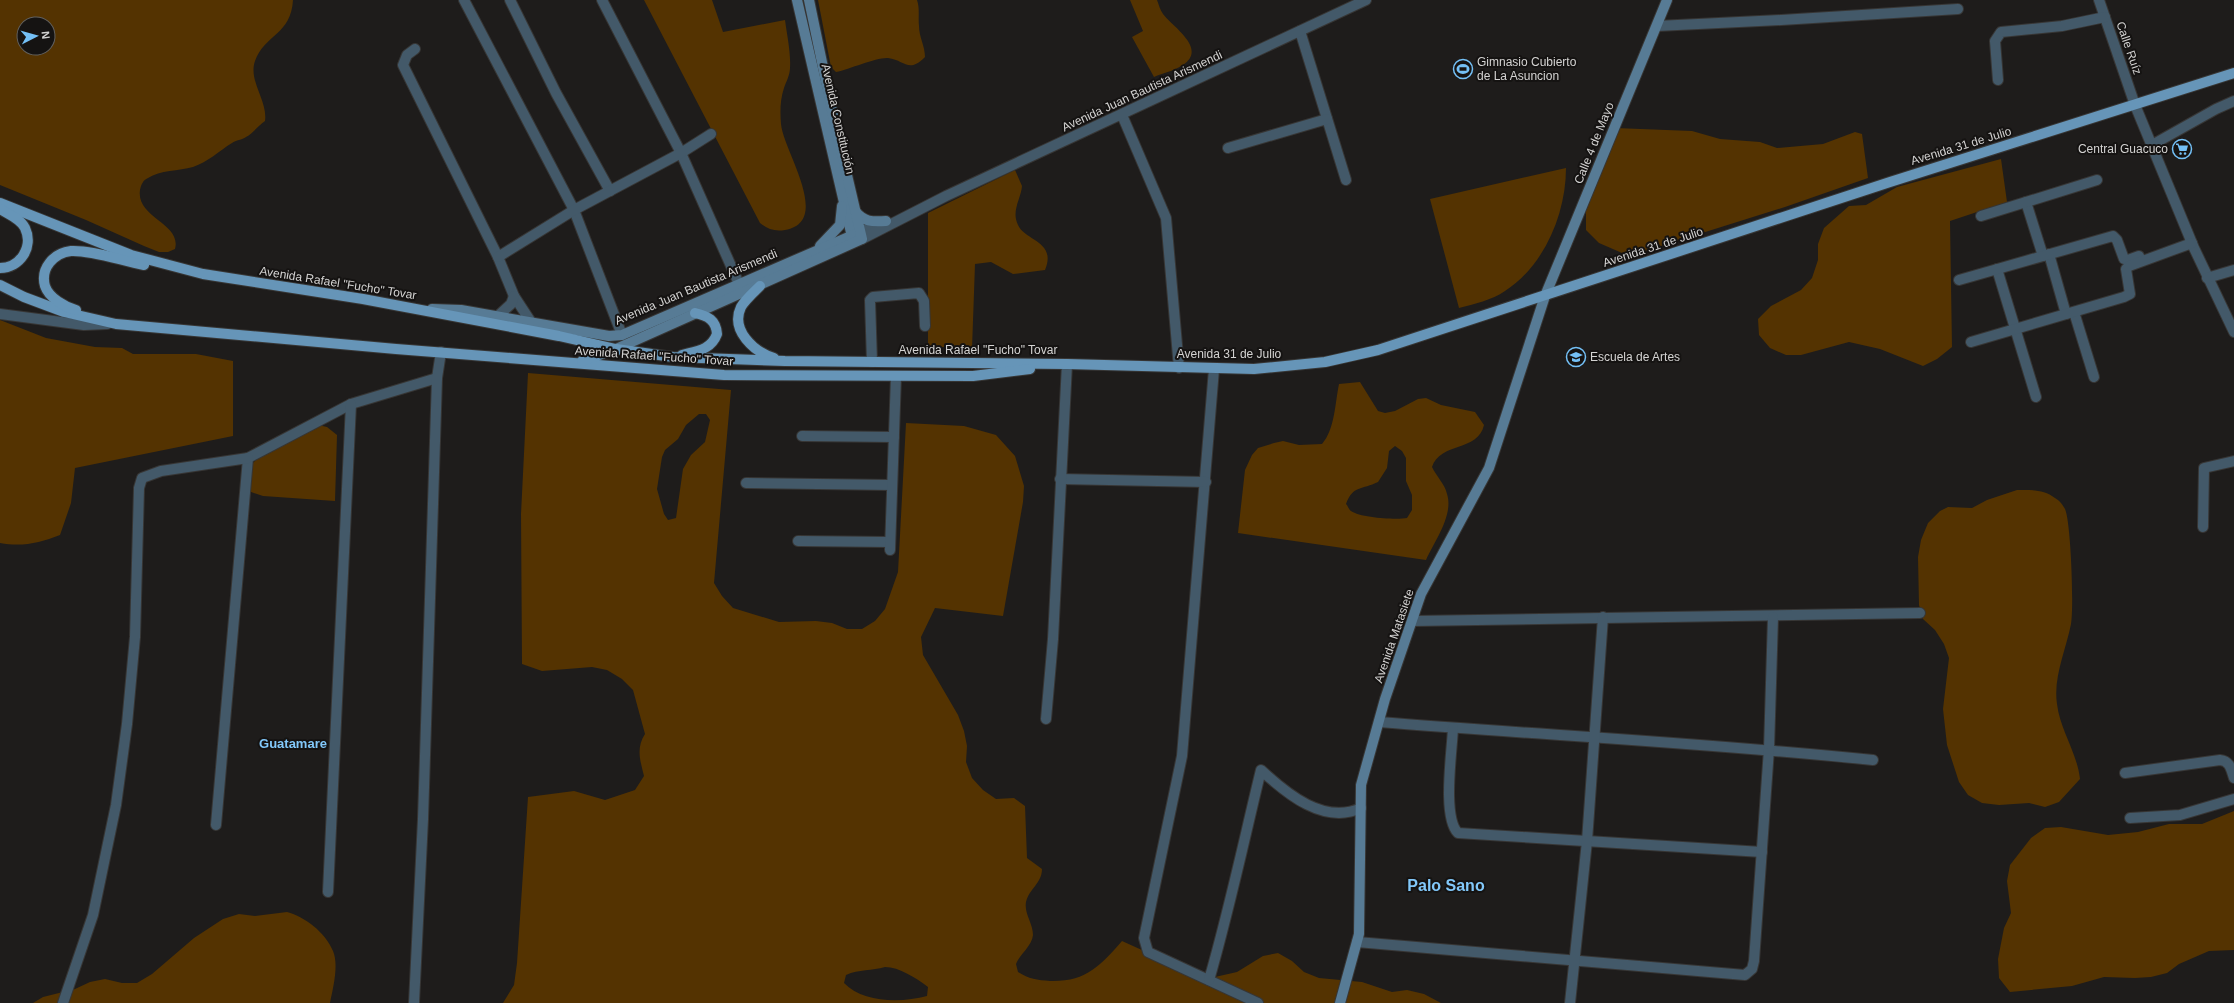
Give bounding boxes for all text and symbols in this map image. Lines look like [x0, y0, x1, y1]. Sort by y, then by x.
north arrow [16, 16, 56, 56]
street label: Calle Ruíz [2113, 20, 2145, 76]
text: N [40, 30, 52, 40]
street label: Avenida Juan Bautista Arismendi [1060, 48, 1224, 134]
place label: Gimnasio Cubierto de La Asuncion [1477, 55, 1577, 83]
sports icon: Gimnasio Cubierto de La Asuncion [1452, 58, 1474, 80]
street label: Avenida Constitución [819, 63, 857, 175]
street label: Calle 4 de Mayo [1571, 100, 1617, 186]
street label: Avenida 31 de Julio [1909, 124, 2013, 168]
supermarket icon: Central Guacuco [2171, 138, 2193, 160]
place label: Central Guacuco [2078, 142, 2168, 156]
street label: Avenida 31 de Julio [1601, 224, 1705, 270]
street label: Avenida Juan Bautista Arismendi [613, 246, 779, 328]
street label: Avenida Rafael "Fucho" Tovar [258, 264, 418, 302]
street label: Avenida Rafael "Fucho" Tovar [574, 343, 734, 369]
street label: Avenida Rafael "Fucho" Tovar [899, 343, 1057, 357]
school or university icon: Escuela de Artes [1565, 346, 1587, 368]
street label: Avenida 31 de Julio [1177, 347, 1282, 361]
place label: Escuela de Artes [1590, 350, 1680, 364]
street label: Avenida Matasiete [1371, 587, 1417, 685]
district label: Guatamare [259, 736, 327, 751]
district label: Palo Sano [1407, 877, 1485, 894]

